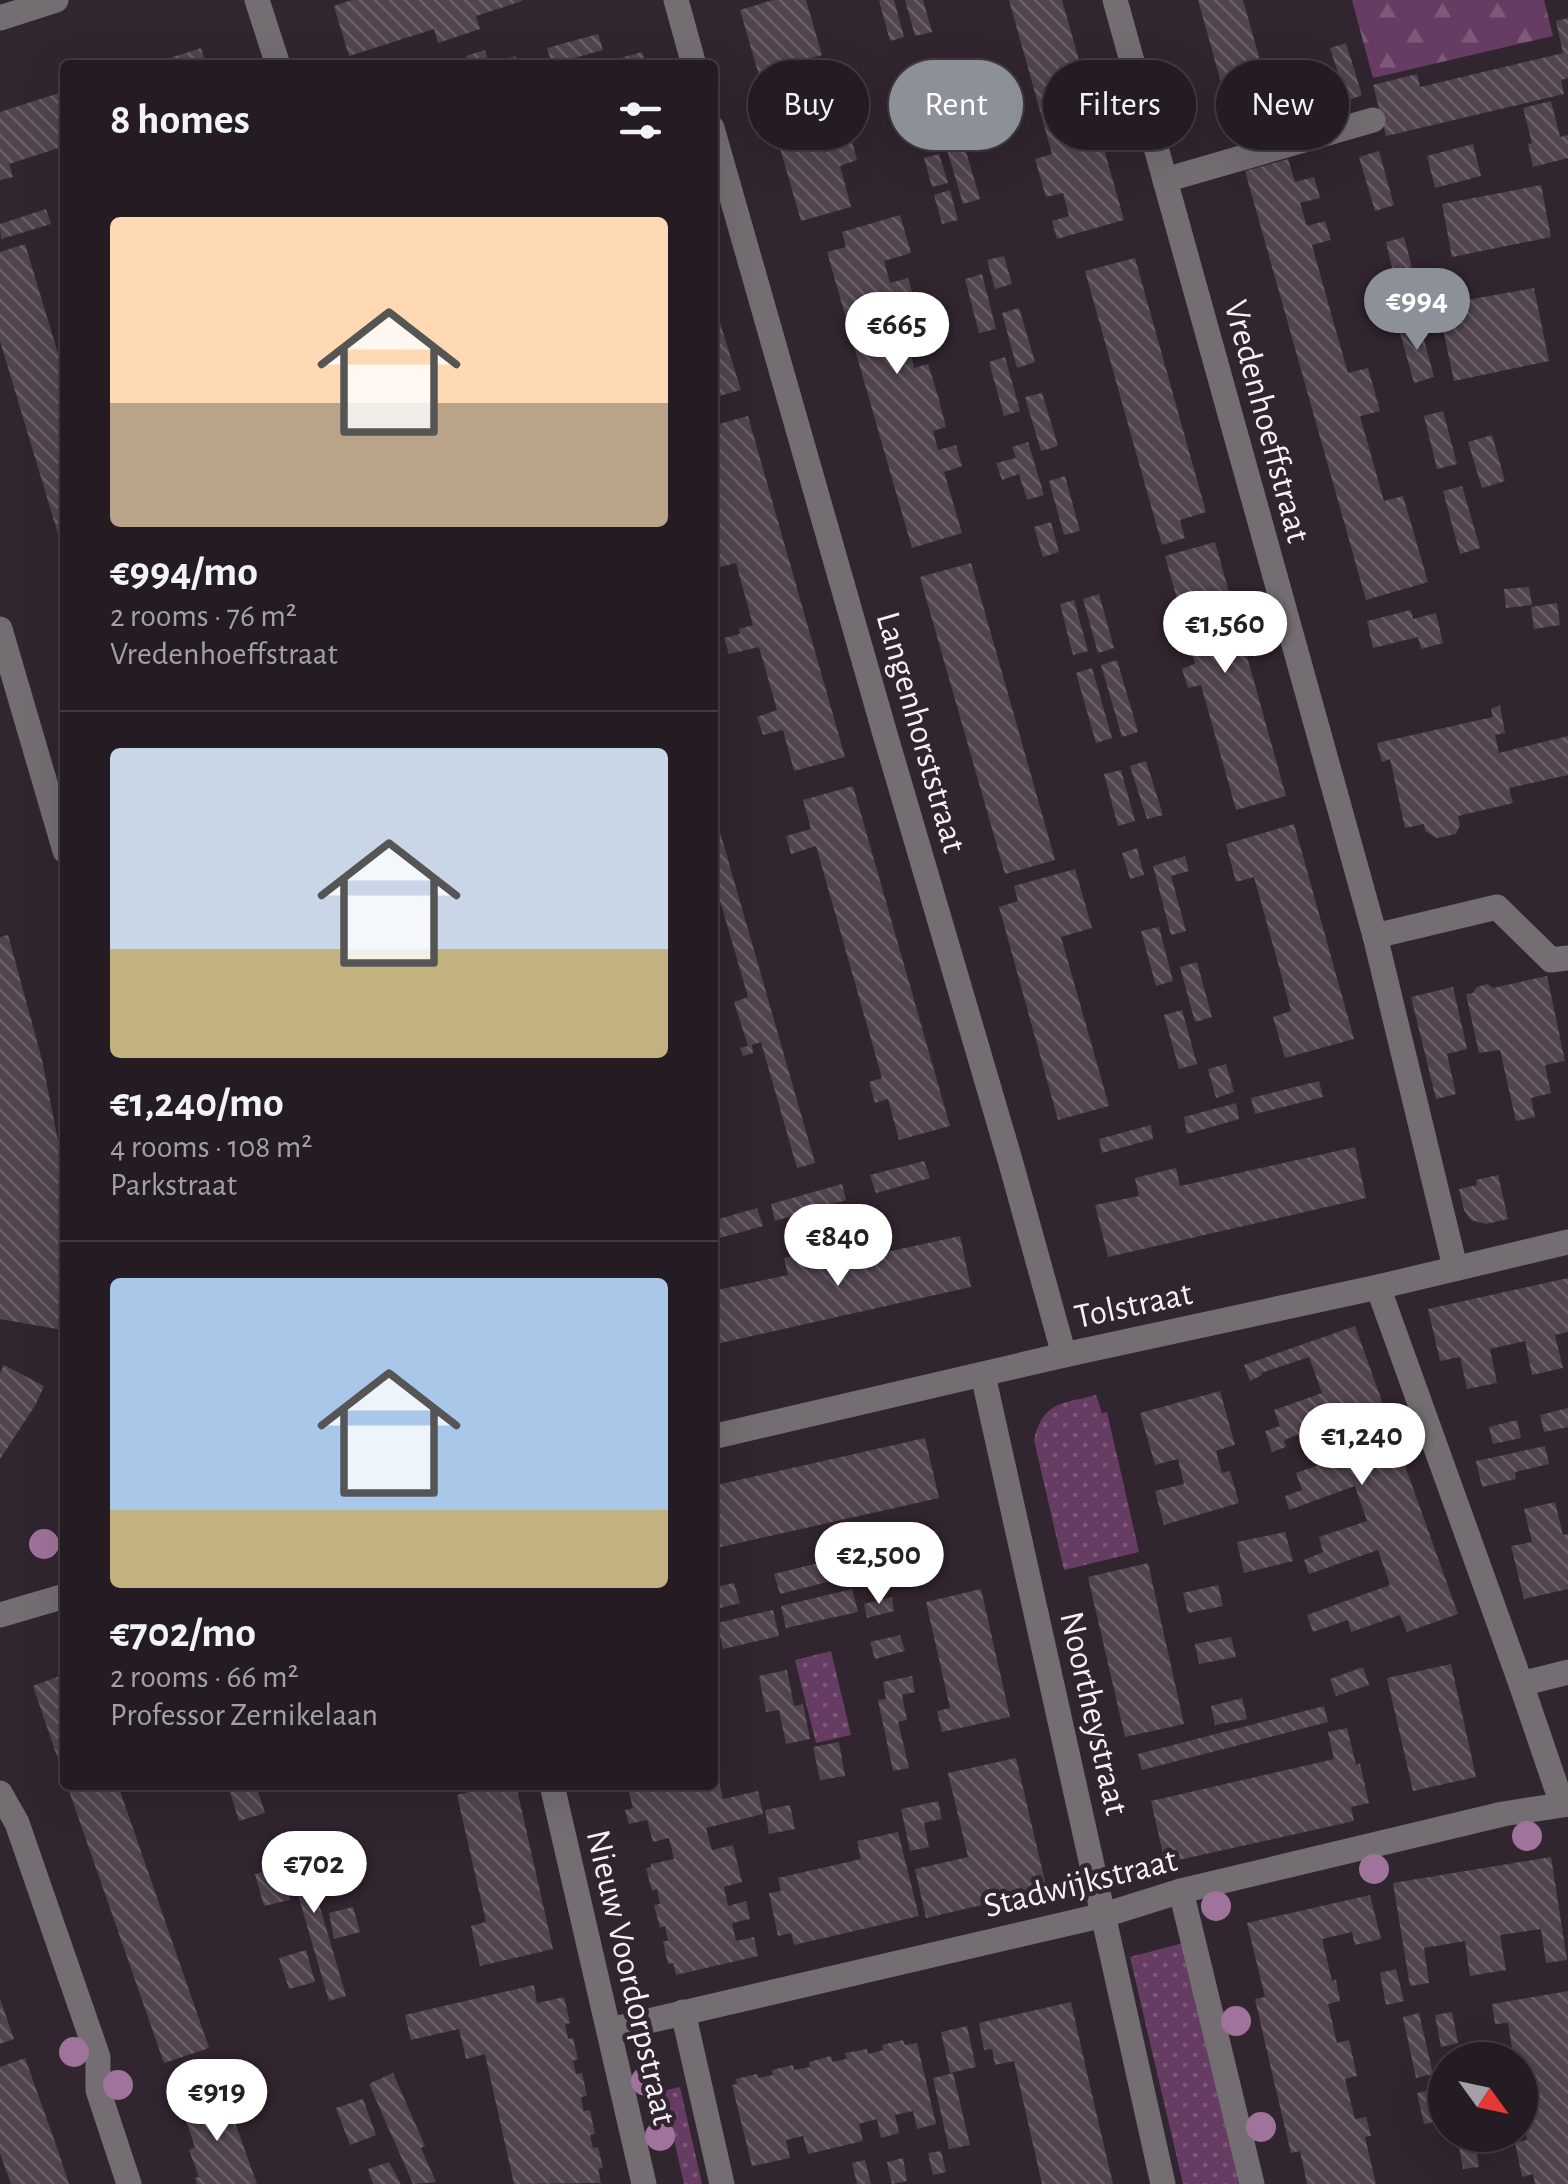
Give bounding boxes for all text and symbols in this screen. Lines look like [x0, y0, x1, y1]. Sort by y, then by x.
chip: Buy [748, 60, 869, 150]
chip: Rent [889, 60, 1023, 150]
chip: Filters [1043, 60, 1196, 150]
chip: New [1216, 60, 1349, 150]
icon: filters [613, 93, 668, 148]
text: 8 homes [110, 99, 250, 141]
pin: €994 [1358, 268, 1476, 353]
icon: home [299, 282, 479, 462]
text: €994 [1386, 284, 1448, 316]
pin: €665 [838, 292, 956, 377]
street label: Vredenhoeffstraat [1217, 297, 1316, 546]
text: €665 [867, 308, 927, 340]
text: €994/mo [110, 551, 258, 593]
pin: €1,560 [1144, 591, 1306, 676]
text: 2 rooms · 76 m² [110, 600, 297, 632]
text: €1,560 [1185, 607, 1265, 639]
street label: Langenhorststraat [869, 608, 972, 857]
text: Vredenhoeffstraat [110, 638, 338, 670]
icon: home [299, 813, 479, 993]
text: €1,240/mo [110, 1082, 284, 1124]
text: 4 rooms · 108 m² [110, 1131, 313, 1163]
text: Parkstraat [110, 1169, 237, 1201]
pin: €840 [779, 1204, 897, 1289]
text: €840 [806, 1220, 870, 1252]
street label: Tolstraat [1071, 1276, 1195, 1335]
icon: home [299, 1343, 479, 1523]
pin: €1,240 [1281, 1403, 1443, 1488]
text: €1,240 [1321, 1419, 1403, 1451]
pin: €2,500 [798, 1522, 960, 1607]
text: €2,500 [837, 1538, 921, 1570]
street label: Noortheystraat [1053, 1608, 1134, 1818]
text: €702/mo [110, 1612, 256, 1654]
text: 2 rooms · 66 m² [110, 1661, 299, 1693]
text: Professor Zernikelaan [110, 1699, 378, 1731]
street label: Nieuw Voordorpstraat [580, 1827, 681, 2128]
pin: €702 [255, 1831, 373, 1916]
street label: Stadwijkstraat [980, 1843, 1181, 1924]
text: €702 [284, 1847, 344, 1879]
north arrow [1428, 2042, 1538, 2152]
map controls [1428, 2042, 1538, 2152]
pin: €919 [158, 2059, 276, 2144]
text: €919 [188, 2075, 246, 2107]

